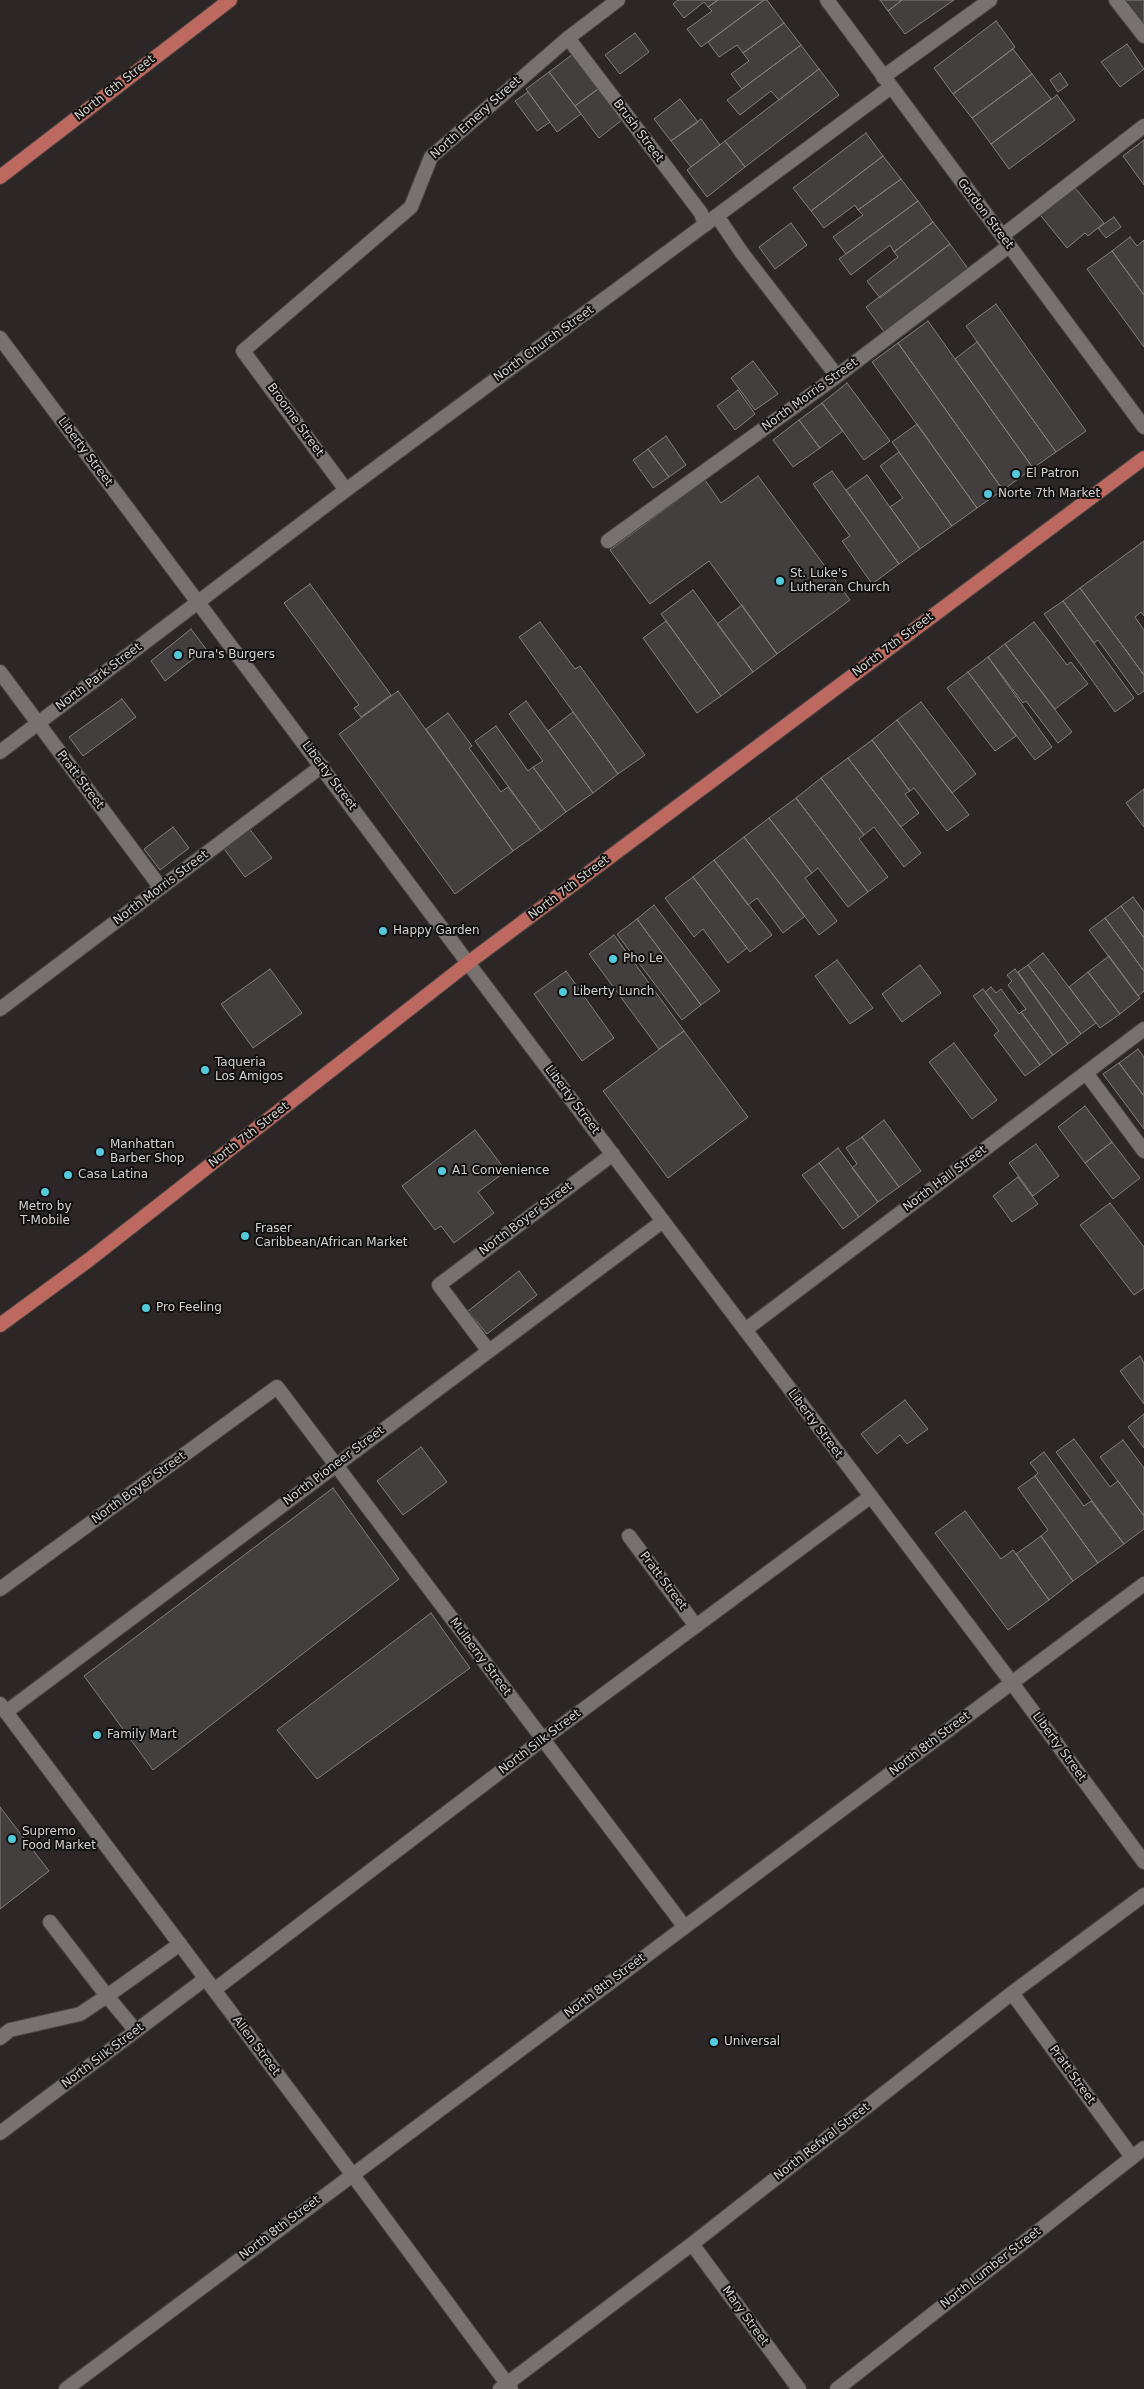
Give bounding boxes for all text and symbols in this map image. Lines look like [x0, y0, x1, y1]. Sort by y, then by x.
street label: North 6th Street [72, 52, 158, 124]
street label: North Emery Street [428, 74, 524, 162]
street label: Brush Street [610, 97, 666, 165]
street label: Gordon Street [954, 176, 1016, 252]
street label: North Church Street [491, 303, 597, 385]
street label: North Morris Street [759, 355, 861, 435]
street label: Broome Street [264, 381, 326, 459]
street label: Liberty Street [55, 415, 115, 489]
place label: El Patron [1026, 467, 1079, 481]
marker: El Patron [1010, 468, 1022, 480]
place label: Norte 7th Market [998, 487, 1100, 501]
marker: Norte 7th Market [982, 488, 994, 500]
place label: St. Luke's Lutheran Church [790, 567, 890, 595]
marker: St. Luke's Lutheran Church [774, 575, 786, 587]
street label: North 7th Street [850, 610, 936, 680]
street label: North Park Street [53, 640, 145, 714]
place label: Pura's Burgers [188, 648, 275, 662]
marker: Pura's Burgers [172, 649, 184, 661]
street label: Liberty Street [299, 739, 359, 813]
street label: Pratt Street [53, 748, 107, 812]
street label: North Morris Street [111, 848, 211, 928]
street label: North 7th Street [526, 853, 612, 923]
place label: Happy Garden [393, 924, 480, 938]
marker: Happy Garden [377, 925, 389, 937]
place label: Pho Le [623, 952, 663, 966]
marker: Pho Le [607, 953, 619, 965]
place label: Liberty Lunch [573, 985, 654, 999]
marker: Liberty Lunch [557, 986, 569, 998]
place label: Taqueria Los Amigos [215, 1056, 283, 1084]
street label: Liberty Street [542, 1063, 602, 1137]
marker: Taqueria Los Amigos [199, 1064, 211, 1076]
street label: North 7th Street [206, 1099, 292, 1171]
place label: Manhattan Barber Shop [110, 1138, 184, 1166]
street label: North Hall Street [900, 1143, 990, 1215]
marker: Manhattan Barber Shop [94, 1146, 106, 1158]
place label: A1 Convenience [452, 1164, 549, 1178]
marker: A1 Convenience [436, 1165, 448, 1177]
place label: Casa Latina [78, 1168, 148, 1182]
marker: Casa Latina [62, 1169, 74, 1181]
street label: North Boyer Street [477, 1179, 575, 1259]
marker: Metro by T-Mobile [39, 1186, 51, 1198]
place label: Metro by T-Mobile [19, 1200, 71, 1228]
place label: Fraser Caribbean/African Market [255, 1222, 408, 1250]
marker: Fraser Caribbean/African Market [239, 1230, 251, 1242]
place label: Pro Feeling [156, 1301, 222, 1315]
marker: Pro Feeling [140, 1302, 152, 1314]
street label: Liberty Street [785, 1387, 845, 1461]
street label: North Pioneer Street [281, 1423, 387, 1509]
street label: North Boyer Street [89, 1449, 189, 1527]
street label: Pratt Street [636, 1549, 690, 1613]
street label: Mulberry Street [446, 1615, 514, 1699]
street label: North Silk Street [496, 1706, 584, 1778]
street label: North 8th Street [887, 1709, 973, 1779]
street label: Liberty Street [1029, 1710, 1089, 1784]
place label: Family Mart [107, 1728, 177, 1742]
marker: Family Mart [91, 1729, 103, 1741]
place label: Supremo Food Market [22, 1825, 96, 1853]
marker: Supremo Food Market [6, 1833, 18, 1845]
street label: North 8th Street [562, 1951, 648, 2021]
street label: Allen Street [229, 2014, 283, 2078]
street label: North Silk Street [59, 2020, 147, 2092]
place label: Universal [724, 2035, 780, 2049]
marker: Universal [708, 2036, 720, 2048]
street label: Pratt Street [1046, 2043, 1098, 2107]
street label: North Refwal Street [771, 2100, 873, 2184]
street label: North 8th Street [237, 2193, 323, 2263]
street label: North Lumber Street [938, 2224, 1044, 2312]
street label: Mary Street [719, 2283, 771, 2349]

